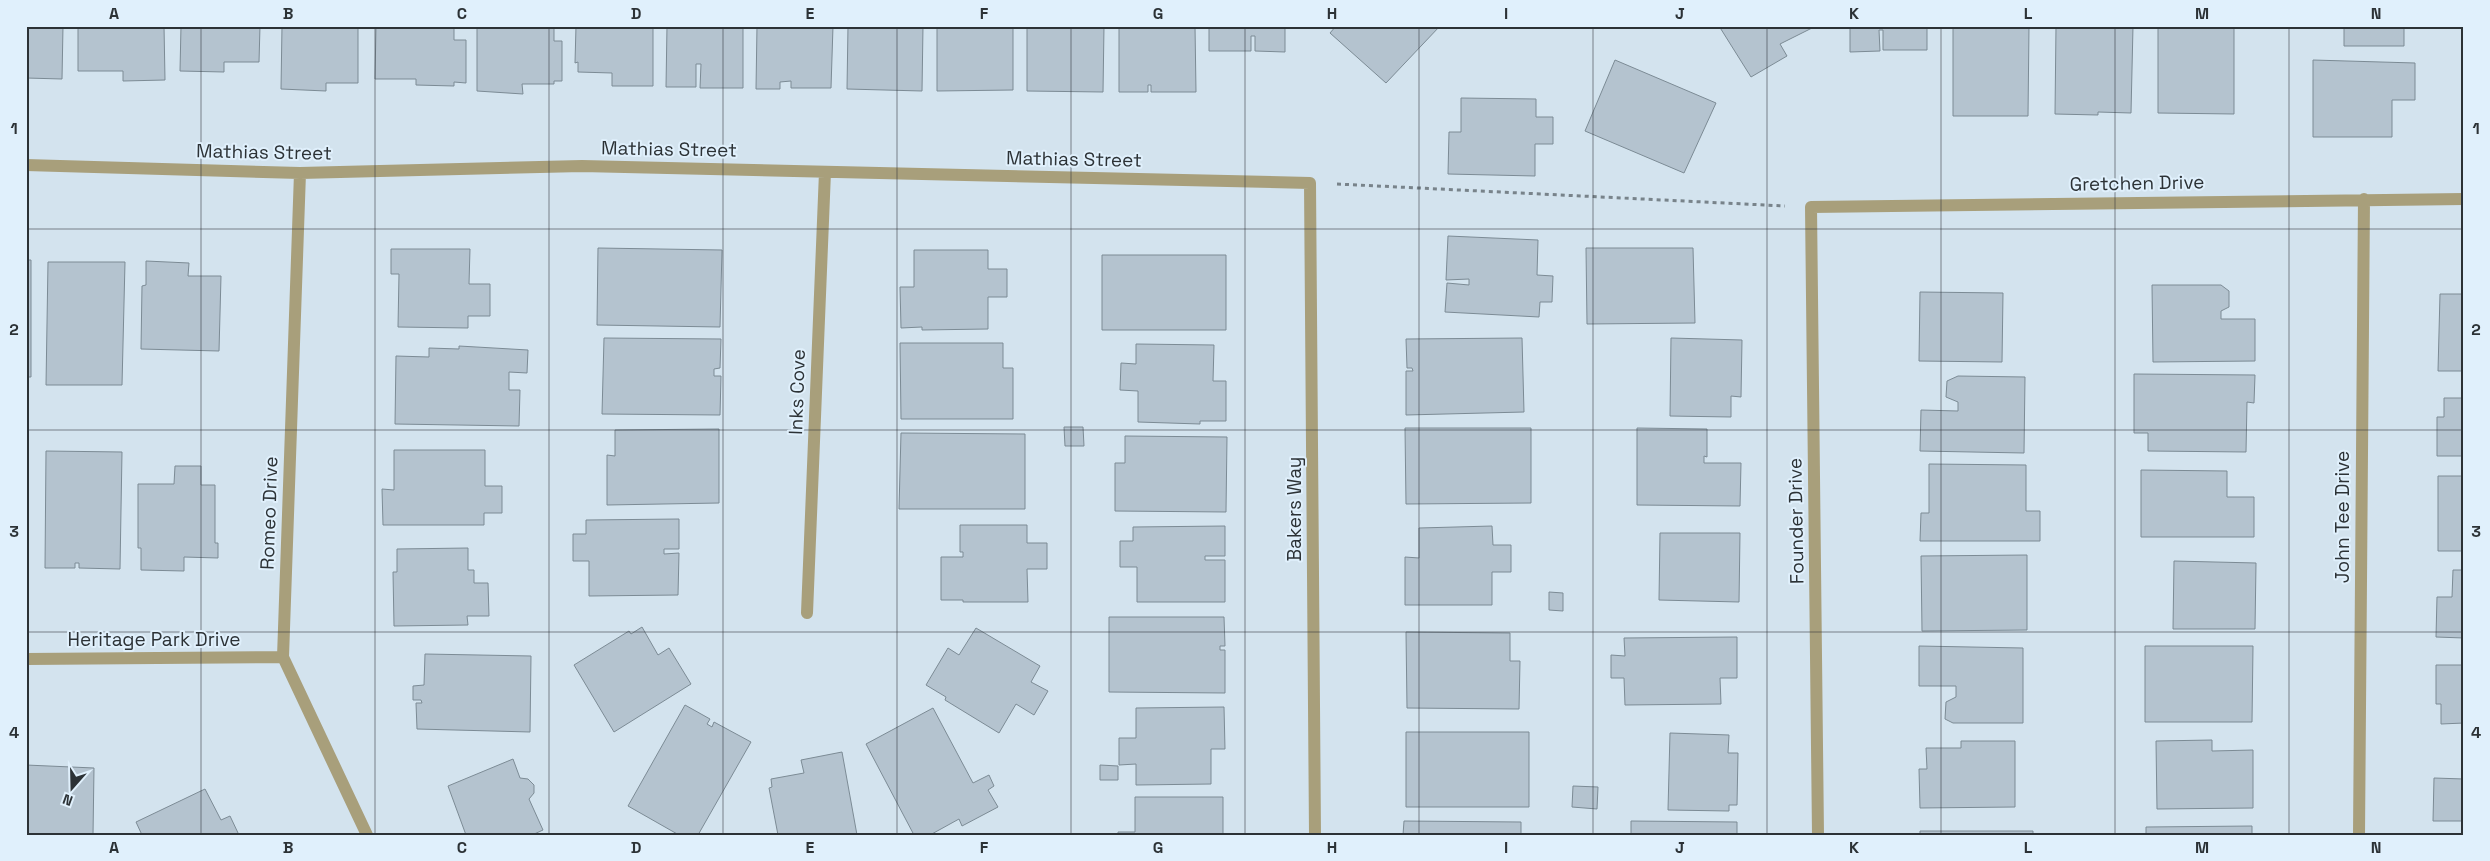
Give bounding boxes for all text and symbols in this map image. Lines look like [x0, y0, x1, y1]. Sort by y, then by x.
text: A [109, 3, 119, 24]
text: B [283, 3, 293, 24]
text: C [457, 3, 467, 24]
text: D [631, 3, 641, 24]
text: E [806, 3, 815, 24]
text: F [980, 3, 989, 24]
text: G [1153, 3, 1163, 24]
text: H [1327, 3, 1337, 24]
text: I [1504, 3, 1508, 24]
text: J [1675, 3, 1685, 24]
text: K [1849, 3, 1859, 24]
text: L [2024, 3, 2033, 24]
text: M [2195, 3, 2209, 24]
text: N [2371, 3, 2381, 24]
text: 1 [10, 118, 18, 139]
text: 1 [2472, 118, 2480, 139]
street label: Mathias Street [601, 135, 737, 163]
street label: Mathias Street [196, 138, 332, 166]
street label: Mathias Street [1006, 145, 1142, 173]
street label: Gretchen Drive [2069, 169, 2205, 197]
text: 2 [9, 319, 19, 340]
text: 2 [2471, 319, 2481, 340]
street label: Inks Cove [783, 349, 811, 435]
street label: John Tee Drive [2330, 451, 2355, 583]
street label: Romeo Drive [255, 456, 283, 570]
street label: Bakers Way [1282, 457, 1307, 561]
street label: Founder Drive [1782, 458, 1810, 584]
text: 3 [9, 521, 19, 542]
text: 3 [2471, 521, 2481, 542]
street label: Heritage Park Drive [67, 627, 241, 652]
text: 4 [9, 722, 19, 743]
text: 4 [2471, 722, 2481, 743]
north arrow [48, 764, 98, 814]
text: N [60, 790, 75, 810]
text: A [109, 837, 119, 858]
text: B [283, 837, 293, 858]
text: C [457, 837, 467, 858]
text: D [631, 837, 641, 858]
text: E [806, 837, 815, 858]
text: F [980, 837, 989, 858]
text: G [1153, 837, 1163, 858]
text: H [1327, 837, 1337, 858]
text: I [1504, 837, 1508, 858]
text: J [1675, 837, 1685, 858]
text: K [1849, 837, 1859, 858]
text: L [2024, 837, 2033, 858]
text: M [2195, 837, 2209, 858]
text: N [2371, 837, 2381, 858]

